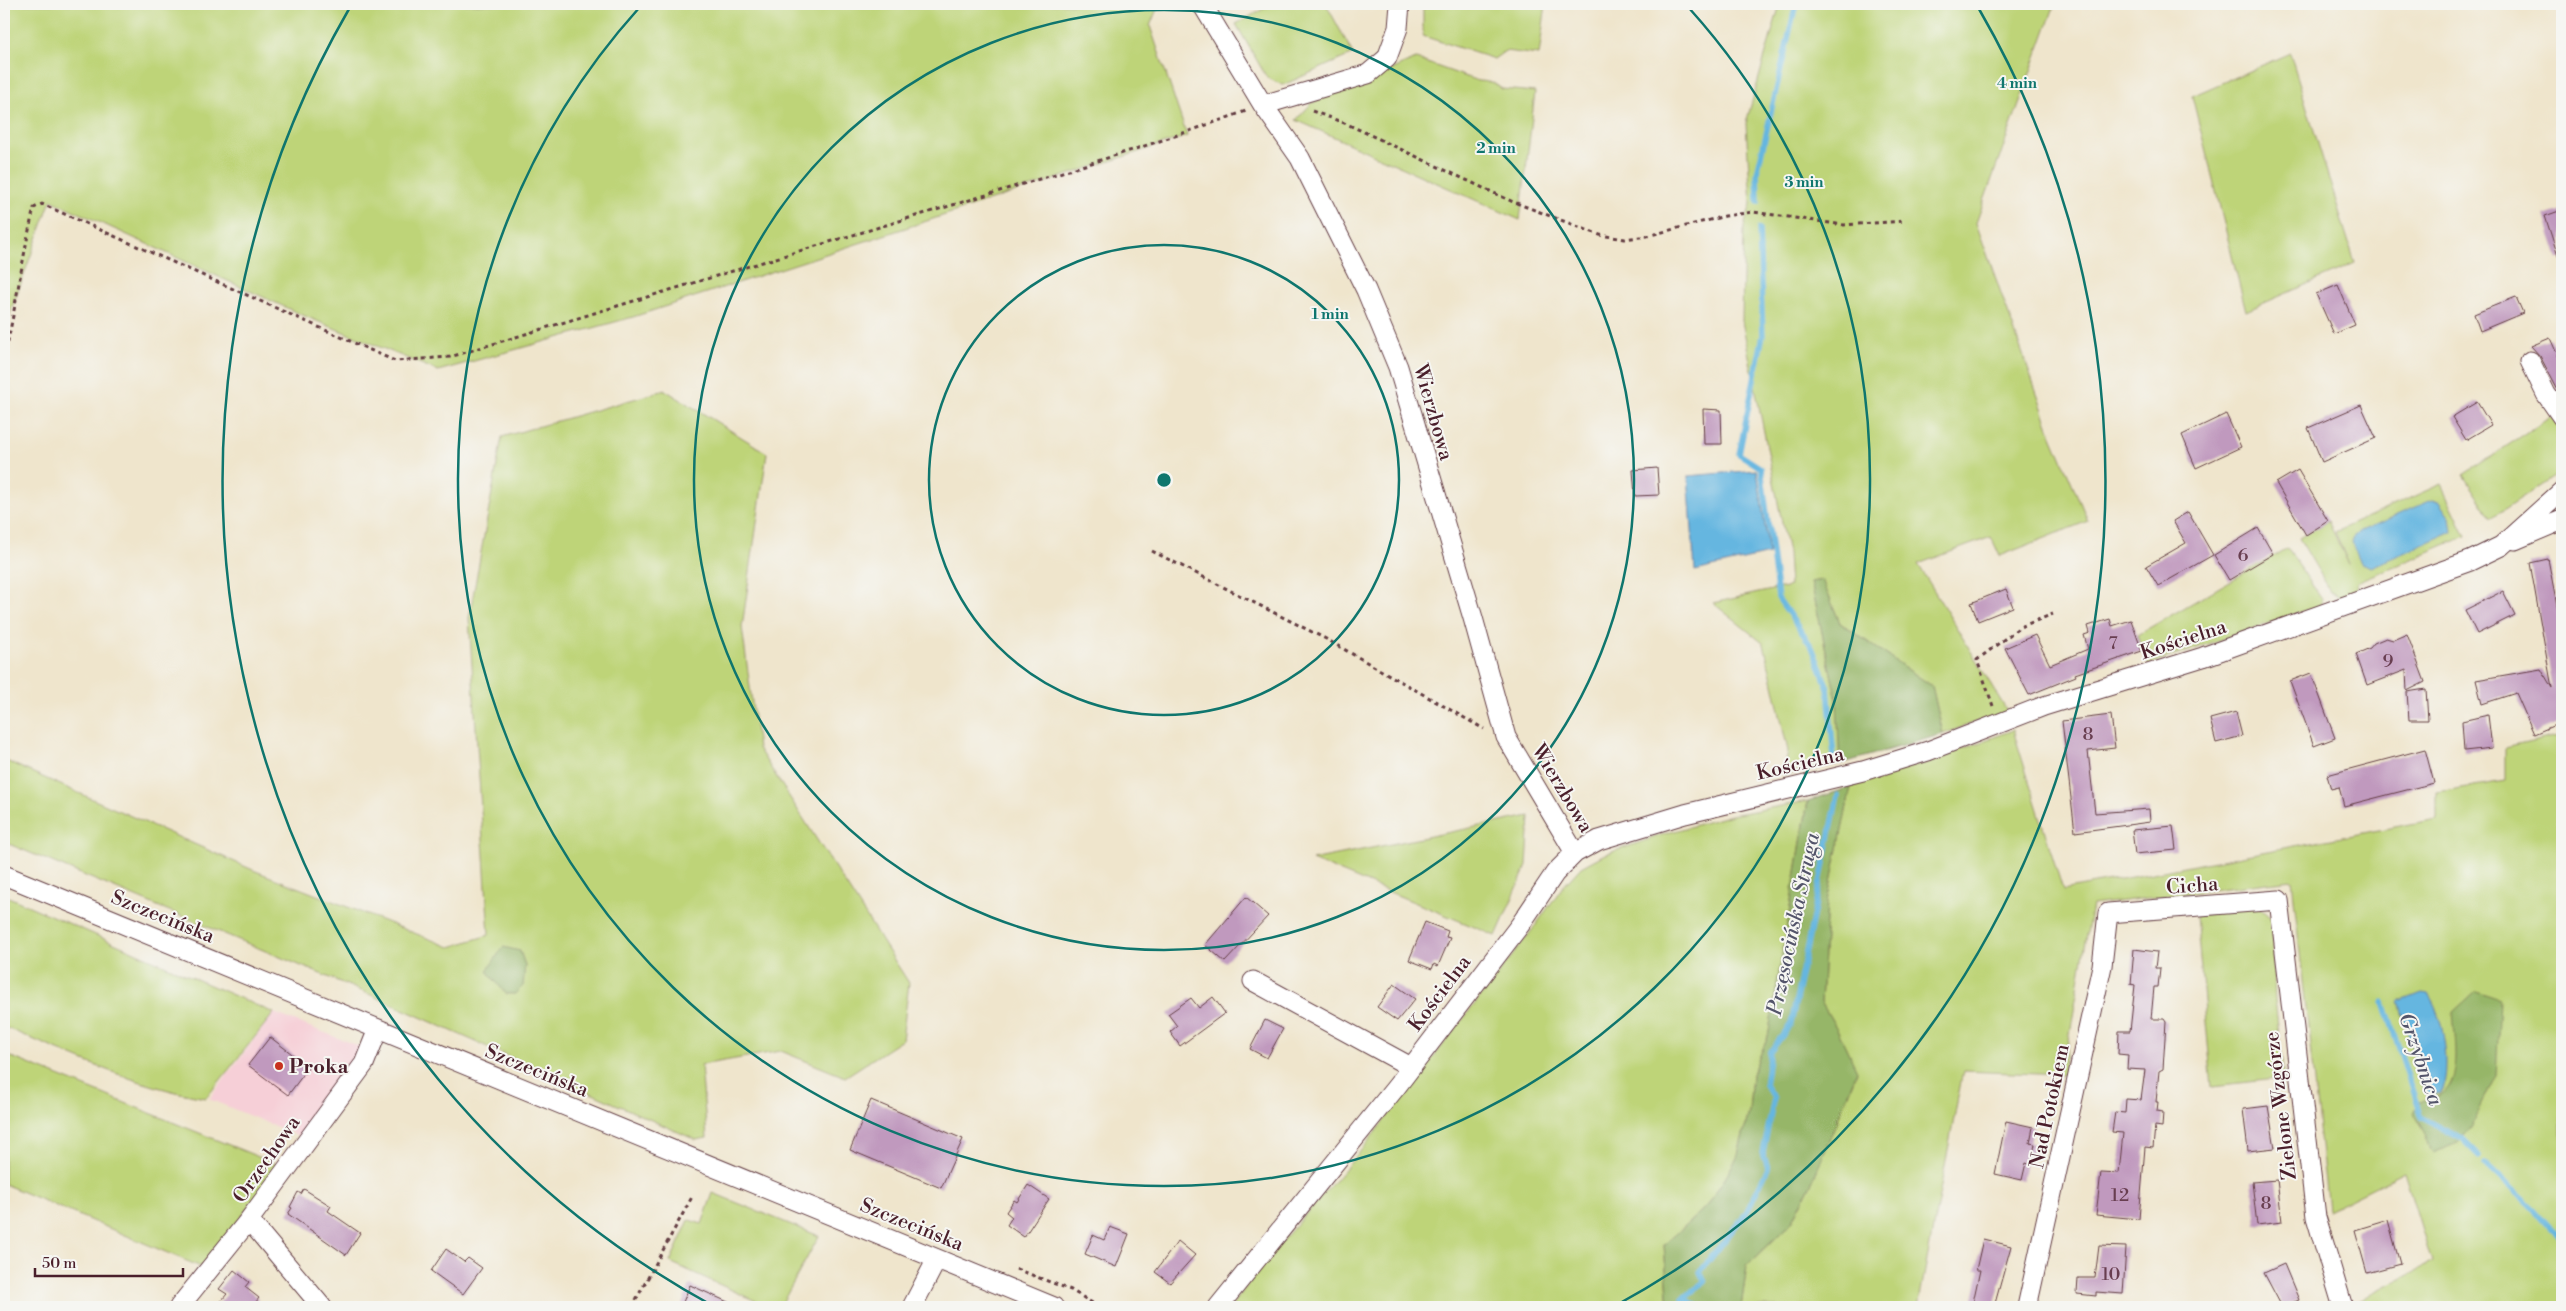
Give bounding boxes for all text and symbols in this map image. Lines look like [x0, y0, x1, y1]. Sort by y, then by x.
text: 4 min [1997, 74, 2038, 93]
text: 2 min [1476, 139, 1516, 158]
text: 3 min [1784, 173, 1824, 192]
text: 1 min [1311, 305, 1349, 324]
street label: Wierzbowa [1407, 361, 1458, 464]
centre of rings [1155, 471, 1173, 489]
house number: 6 [2238, 544, 2249, 567]
street label: Kościelna [2137, 614, 2231, 666]
house number: 7 [2108, 632, 2118, 655]
house number: 9 [2383, 650, 2394, 673]
house number: 8 [2082, 723, 2094, 746]
street label: Wierzbowa [1525, 739, 1598, 838]
street label: Kościelna [1754, 742, 1847, 787]
water label: Przęsocińska Struga [1762, 830, 1826, 1019]
street label: Cicha [2165, 872, 2220, 901]
street label: Szczecińska [107, 885, 219, 950]
street label: Kościelna [1403, 950, 1478, 1037]
water label: Grzybnica [2392, 1010, 2448, 1109]
street label: Zielone Wzgórze [2260, 1030, 2303, 1182]
street label: Szczecińska [481, 1039, 593, 1104]
street label: Nad Potokiem [2025, 1041, 2076, 1171]
place label: Proka [289, 1055, 349, 1080]
marker: Proka [273, 1060, 285, 1072]
street label: Orzechowa [228, 1111, 307, 1208]
house number: 12 [2111, 1184, 2129, 1207]
house number: 8 [2260, 1192, 2272, 1215]
street label: Szczecińska [856, 1193, 968, 1258]
scale bar [35, 1246, 182, 1278]
text: 50 m [42, 1254, 76, 1273]
house number: 10 [2101, 1263, 2121, 1286]

